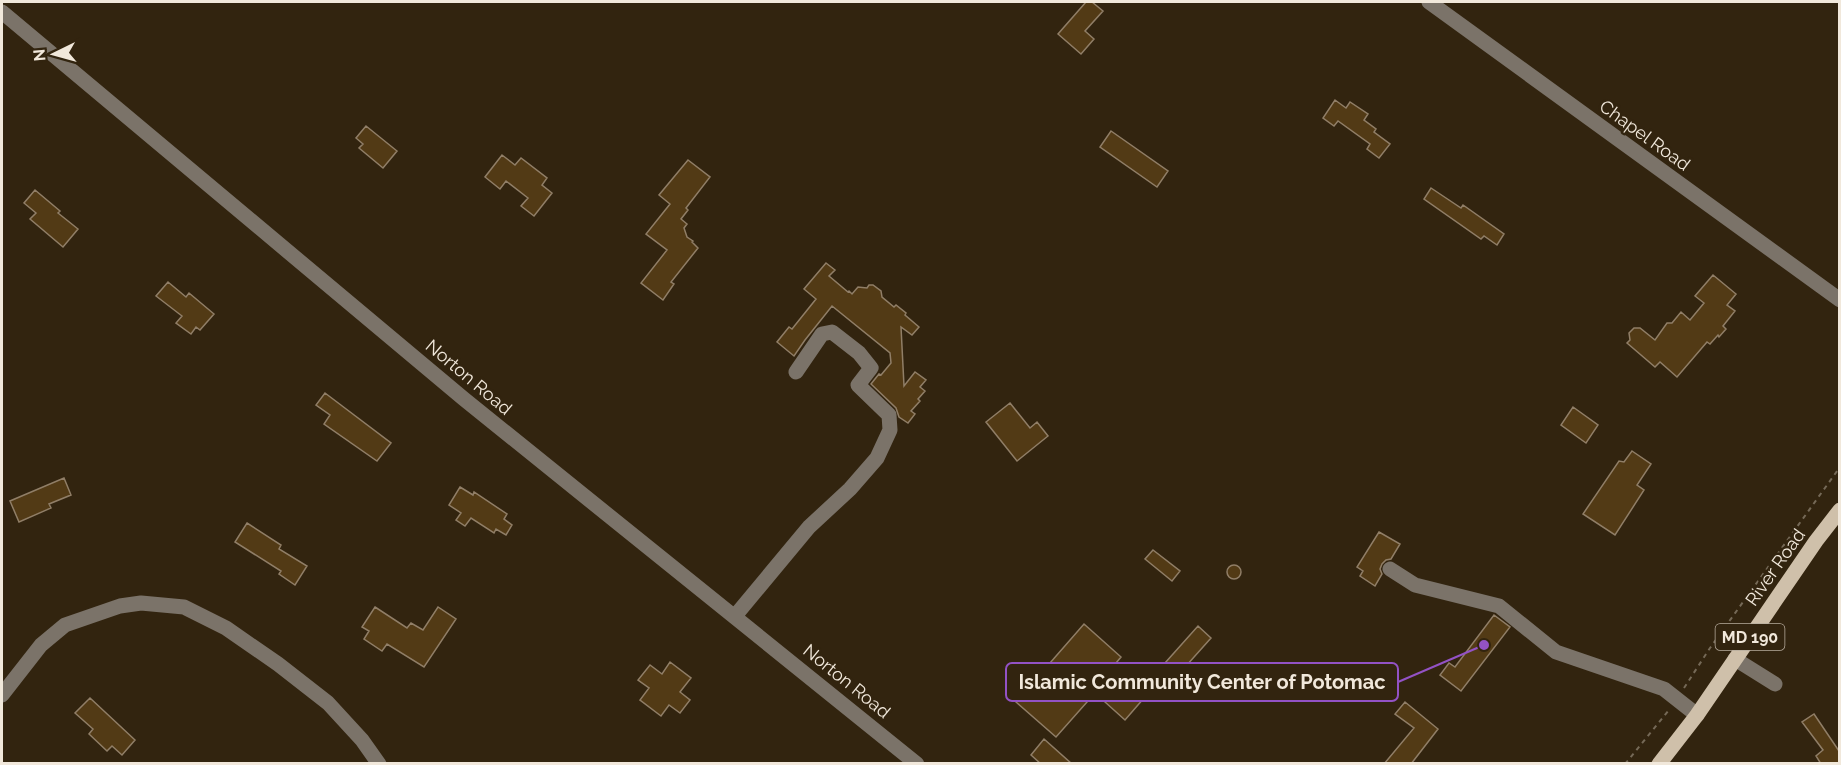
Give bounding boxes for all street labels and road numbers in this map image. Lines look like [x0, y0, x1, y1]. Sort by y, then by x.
street label: Chapel Road [1596, 95, 1694, 175]
street label: Norton Road [422, 335, 516, 419]
street label: River Road [1741, 524, 1809, 610]
road number: MD 190 [1716, 624, 1784, 650]
street label: Norton Road [799, 640, 895, 722]

